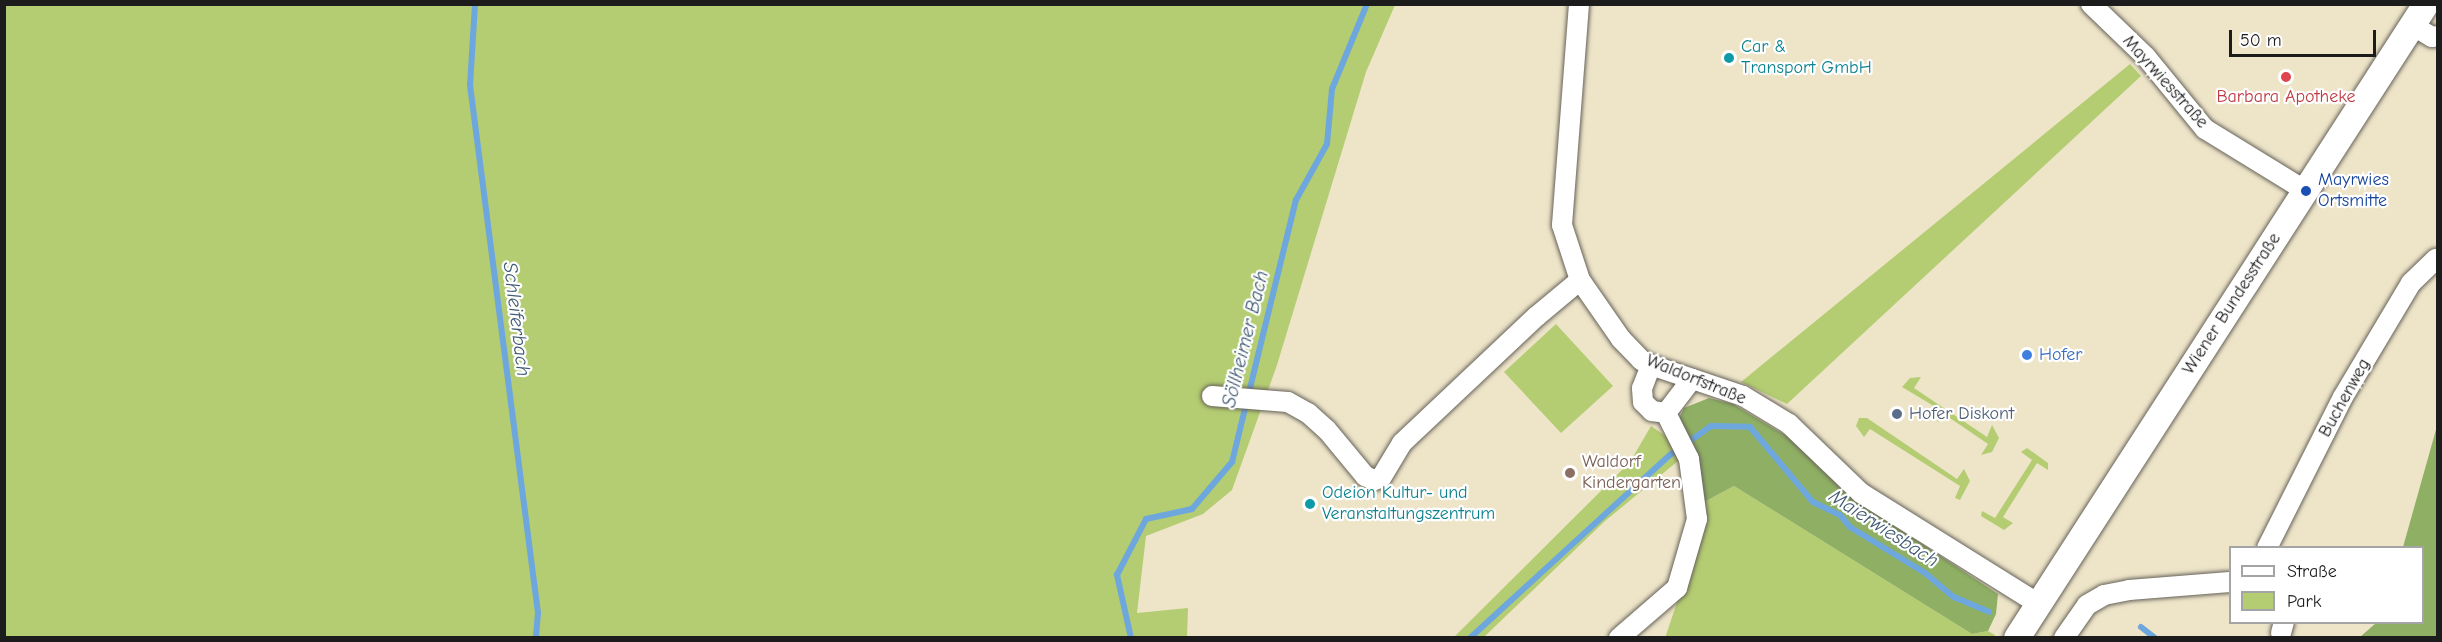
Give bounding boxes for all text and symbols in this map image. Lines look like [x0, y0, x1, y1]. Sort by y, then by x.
scale bar [2232, 18, 2379, 56]
text: 50 m [2240, 30, 2282, 51]
street label: Mayrwiesstraße [2117, 31, 2213, 133]
place label: Car & Transport GmbH [1741, 37, 1872, 80]
marker: Car & Transport GmbH [1722, 51, 1736, 65]
marker: Barbara Apotheke [2279, 70, 2293, 84]
place label: Barbara Apotheke [2216, 86, 2356, 108]
place label: Mayrwies Ortsmitte [2318, 170, 2389, 213]
marker: Mayrwies Ortsmitte [2299, 184, 2313, 198]
street label: Wiener Bundesstraße [2178, 229, 2286, 379]
water label: Schleiferbach [498, 261, 536, 377]
water label: Söllheimer Bach [1216, 268, 1274, 410]
place label: Hofer [2039, 344, 2082, 366]
marker: Hofer [2020, 348, 2034, 362]
street label: Waldorfstraße [1643, 350, 1749, 410]
street label: Buchenweg [2315, 355, 2375, 441]
place label: Hofer Diskont [1909, 403, 2014, 425]
marker: Hofer Diskont [1890, 407, 1904, 421]
place label: Waldorf Kindergarten [1582, 452, 1681, 494]
marker: Waldorf Kindergarten [1563, 466, 1577, 480]
place label: Odeion Kultur- und Veranstaltungszentrum [1322, 483, 1495, 526]
water label: Maierwiesbach [1825, 484, 1943, 572]
marker: Odeion Kultur- und Veranstaltungszentrum [1303, 497, 1317, 511]
legend [2229, 546, 2424, 624]
text: Straße [2287, 561, 2337, 582]
text: Park [2287, 591, 2321, 612]

